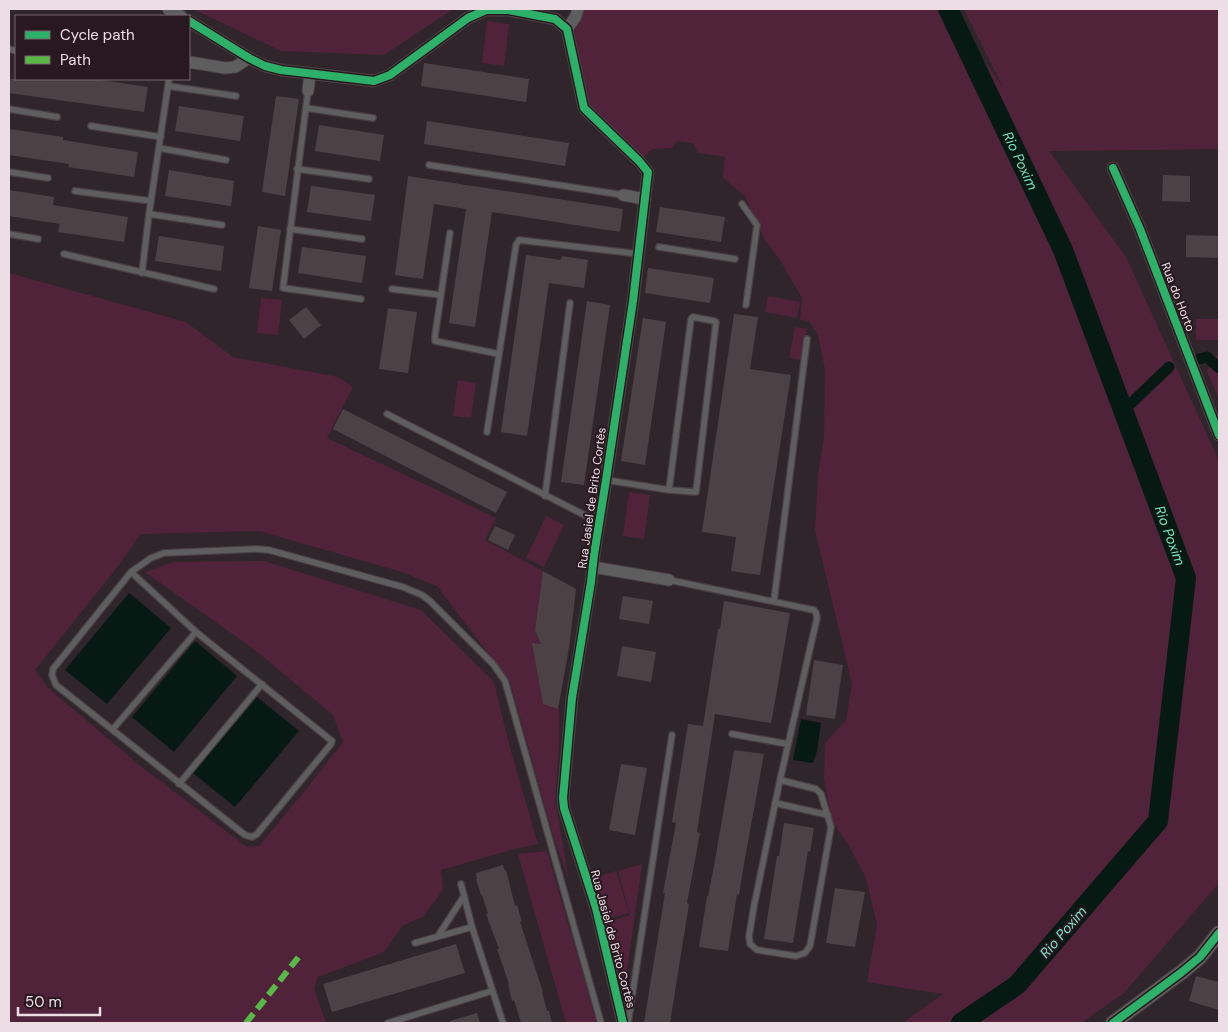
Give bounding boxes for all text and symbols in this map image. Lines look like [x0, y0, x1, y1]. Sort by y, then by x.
legend [15, 15, 190, 80]
text: Cycle path [60, 25, 135, 45]
text: Path [60, 50, 91, 70]
water label: Rio Poxim [999, 128, 1042, 193]
street label: Rua do Horto [1157, 260, 1199, 334]
street label: Rua Jasiel de Brito Cortês [574, 426, 610, 570]
water label: Rio Poxim [1151, 503, 1190, 568]
street label: Rua Jasiel de Brito Cortês [587, 868, 639, 1010]
water label: Rio Poxim [1036, 902, 1090, 962]
scale bar [18, 984, 100, 1016]
text: 50 m [25, 992, 62, 1012]

